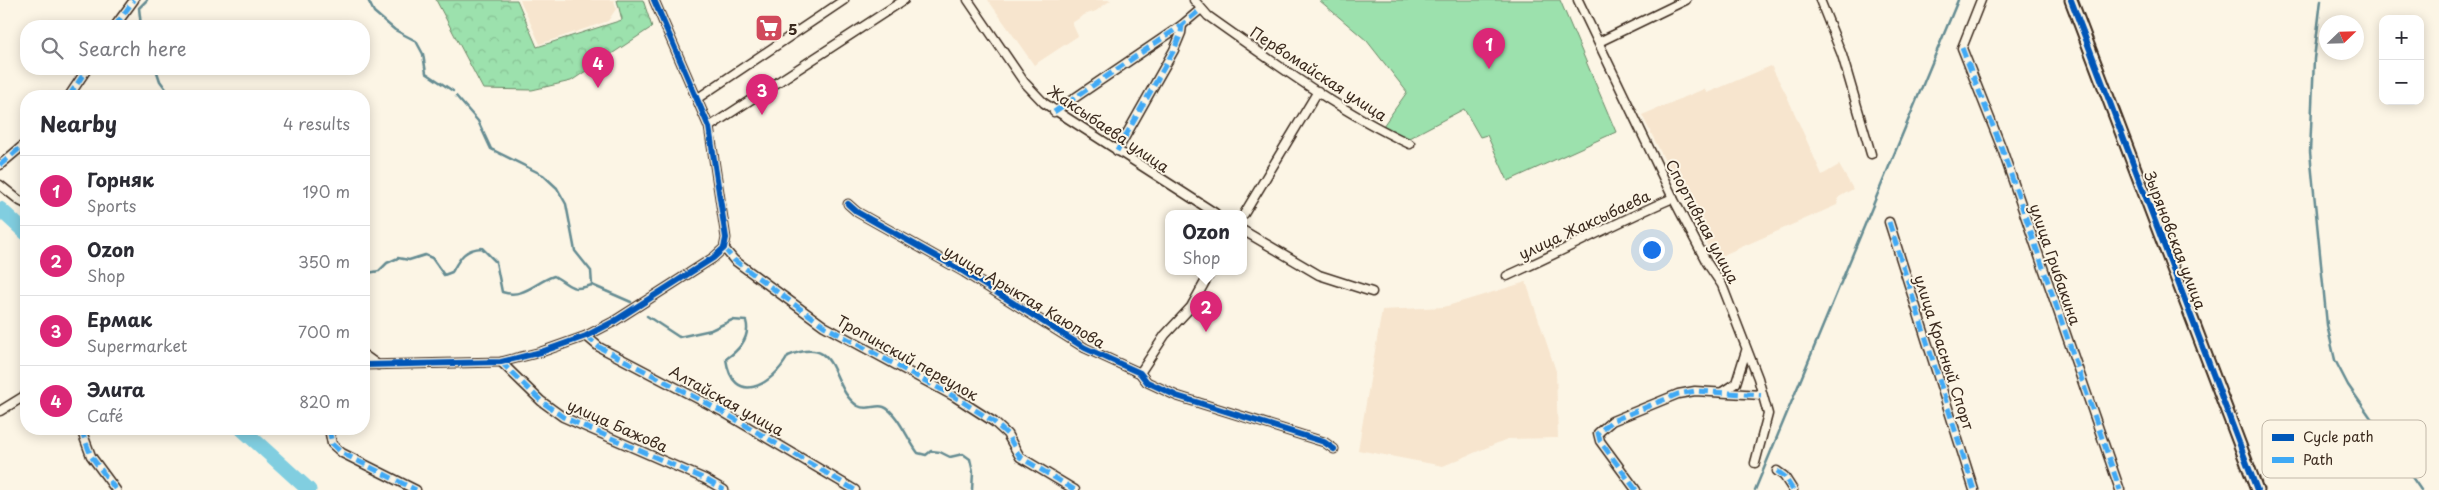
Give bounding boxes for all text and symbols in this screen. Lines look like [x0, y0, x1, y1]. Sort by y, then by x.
supermarket icon: 5 [754, 13, 784, 43]
north arrow [2319, 15, 2364, 60]
map controls [2379, 15, 2424, 105]
button: + [2379, 15, 2424, 60]
place label: 5 [788, 17, 798, 40]
search box [20, 20, 370, 75]
street label: Первомайская улица [1246, 20, 1392, 126]
pin: 1 [1473, 28, 1505, 69]
icon: search [38, 34, 66, 62]
text: Search here [78, 34, 187, 62]
pin: 4 [582, 47, 614, 88]
button: − [2379, 60, 2424, 105]
pin: 3 [746, 74, 778, 115]
street label: Жаксыбаева улица [1044, 79, 1175, 178]
text: Nearby [40, 107, 117, 139]
text: 4 results [283, 111, 350, 135]
street label: Спортивная улица [1660, 155, 1746, 288]
text: Горняк [87, 165, 154, 193]
street label: Зыряновская улица [2139, 167, 2213, 313]
text: 1 [52, 179, 60, 203]
text: 190 m [302, 179, 350, 203]
street label: улица Жаксыбаева [1514, 183, 1654, 265]
text: Sports [87, 193, 136, 217]
street label: улица Грибакина [2024, 200, 2088, 328]
popup [1165, 210, 1247, 275]
text: Ozon [1182, 217, 1230, 245]
text: Ozon [87, 235, 135, 263]
your location [1639, 237, 1665, 263]
street label: улица Арыктая Каюпова [940, 239, 1111, 354]
text: Shop [1182, 245, 1220, 269]
text: 2 [50, 249, 62, 273]
text: 350 m [298, 249, 350, 273]
text: Shop [87, 263, 125, 287]
street label: улица Красный Спорт [1909, 272, 1981, 433]
pin: 2 [1190, 291, 1222, 332]
text: Ермак [87, 305, 152, 333]
street label: Тропинский переулок [833, 308, 983, 406]
text: 3 [51, 319, 61, 343]
text: 700 m [298, 319, 350, 343]
text: Supermarket [87, 333, 187, 357]
street label: Алтайская улица [666, 359, 789, 441]
text: Элита [87, 375, 145, 403]
text: 4 [51, 389, 61, 413]
text: 820 m [299, 389, 350, 413]
street label: улица Бажова [564, 393, 673, 458]
text: Café [87, 403, 123, 427]
legend [2262, 420, 2426, 478]
text: Cycle path [2303, 426, 2374, 447]
text: Path [2303, 449, 2333, 470]

